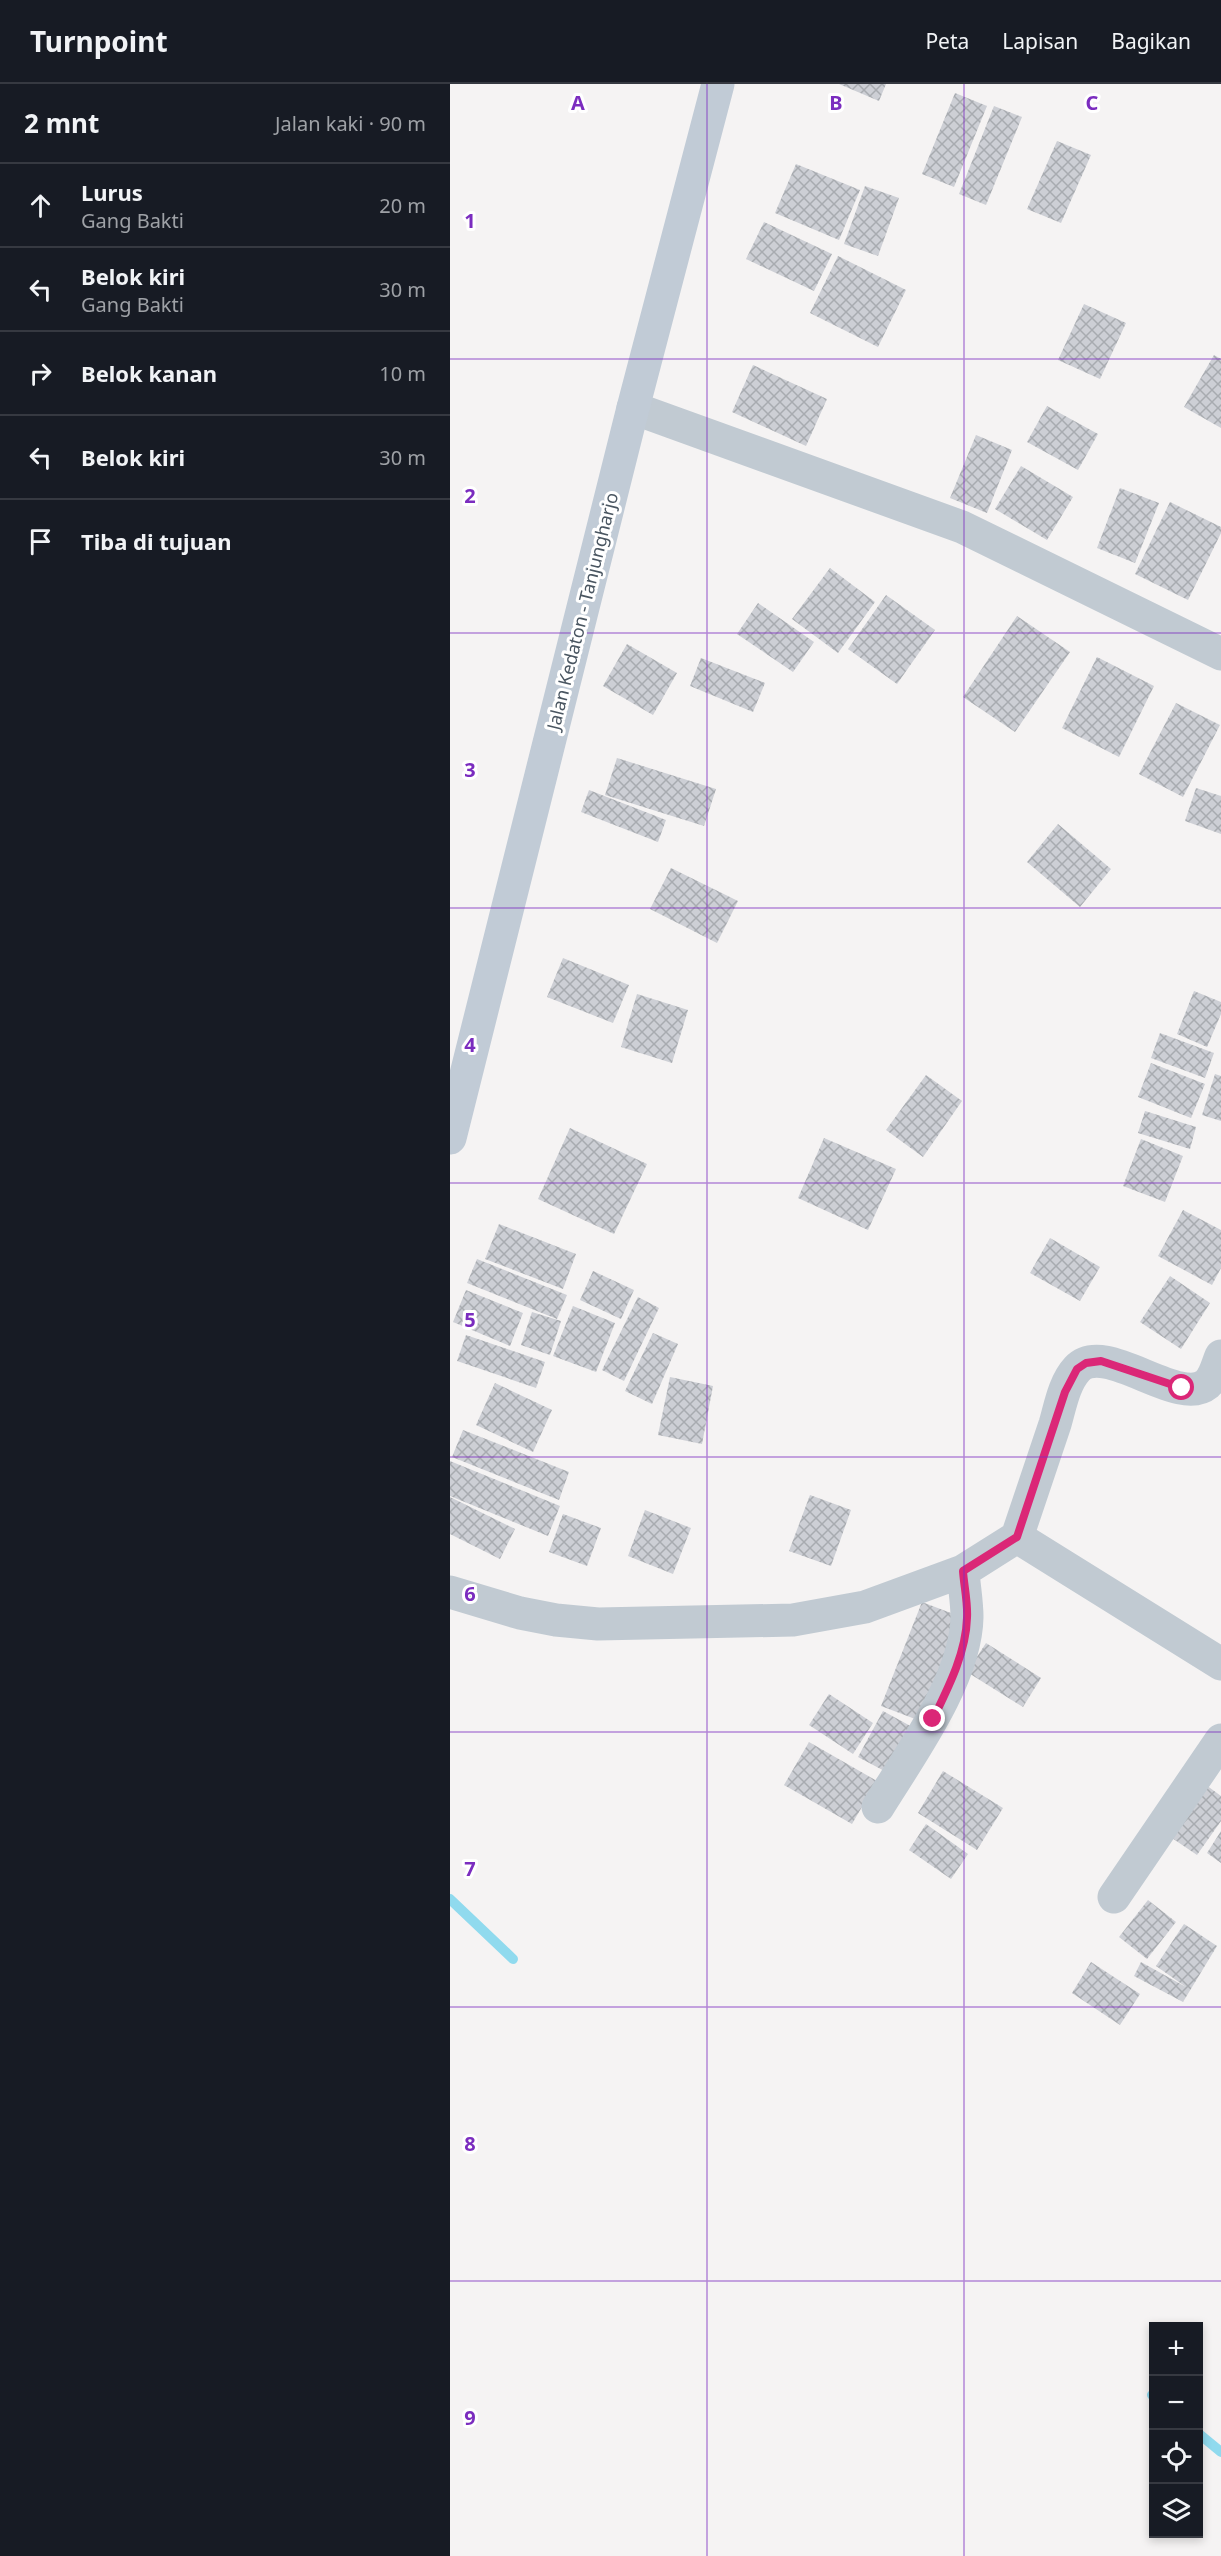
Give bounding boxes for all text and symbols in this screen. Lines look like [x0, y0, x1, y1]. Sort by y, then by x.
text: Turnpoint [30, 22, 168, 60]
text: Peta [925, 27, 969, 55]
text: Lapisan [1002, 27, 1078, 55]
text: Bagikan [1111, 27, 1191, 55]
text: A [571, 89, 585, 116]
text: B [829, 89, 843, 116]
text: C [1086, 89, 1099, 116]
text: 2 mnt [24, 105, 99, 141]
text: Jalan kaki · 90 m [275, 110, 426, 137]
text: Lurus [81, 177, 143, 207]
icon: ahead [24, 189, 57, 222]
text: 20 m [379, 192, 426, 219]
text: Gang Bakti [81, 207, 184, 234]
text: 1 [464, 207, 476, 234]
text: Belok kiri [81, 261, 185, 291]
icon: left [24, 273, 57, 306]
text: 30 m [379, 276, 426, 303]
text: Gang Bakti [81, 291, 184, 318]
icon: right [24, 357, 57, 390]
text: Belok kanan [81, 358, 217, 388]
text: 10 m [379, 360, 426, 387]
icon: left [24, 441, 57, 474]
text: Belok kiri [81, 442, 185, 472]
text: 30 m [379, 444, 426, 471]
text: 2 [464, 482, 476, 509]
street label: Jalan Kedaton - Tanjungharjo [540, 490, 623, 734]
icon: arrive [24, 525, 57, 558]
text: Tiba di tujuan [81, 526, 231, 556]
text: 3 [464, 756, 476, 783]
text: 4 [464, 1031, 476, 1058]
text: 5 [464, 1306, 476, 1333]
route start [1168, 1374, 1194, 1400]
text: 6 [464, 1580, 476, 1607]
route end [919, 1705, 945, 1731]
text: 7 [464, 1855, 476, 1882]
text: 8 [464, 2130, 476, 2157]
map controls [1149, 2322, 1203, 2538]
button: + [1149, 2322, 1203, 2376]
button: − [1149, 2376, 1203, 2430]
text: 9 [464, 2404, 476, 2431]
button: locate [1149, 2430, 1203, 2484]
button: layers [1149, 2484, 1203, 2538]

